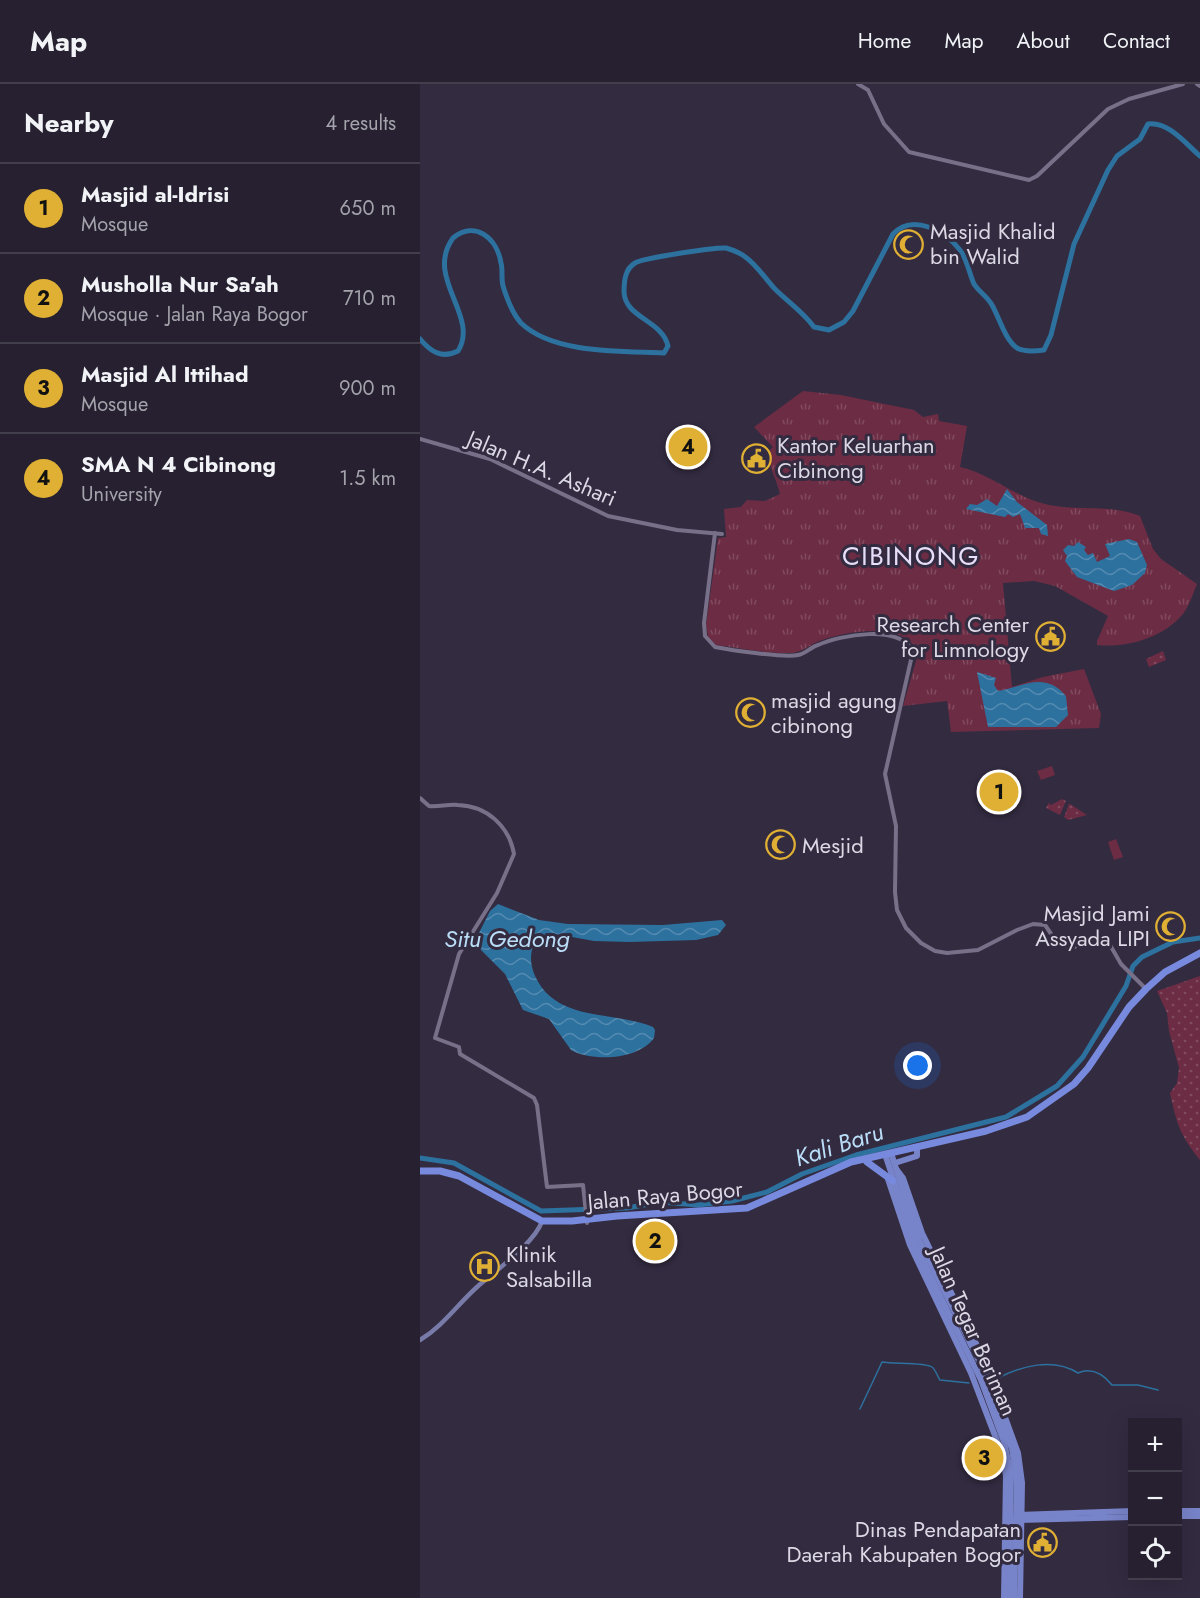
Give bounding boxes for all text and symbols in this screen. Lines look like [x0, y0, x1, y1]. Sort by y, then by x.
text: Map [30, 21, 87, 62]
text: Home [858, 26, 911, 56]
text: Map [944, 26, 984, 56]
text: About [1017, 26, 1070, 56]
text: Contact [1103, 26, 1170, 56]
text: Nearby [24, 104, 113, 142]
text: 4 results [325, 109, 396, 138]
text: Masjid al-Idrisi [81, 178, 229, 210]
text: 1 [38, 194, 49, 223]
text: 650 m [340, 194, 396, 223]
text: Mosque [81, 210, 148, 239]
place label: Masjid Khalid bin Walid [930, 215, 1056, 272]
mosque icon: Masjid Khalid bin Walid [893, 228, 925, 260]
text: Musholla Nur Sa'ah [81, 268, 279, 300]
text: 2 [37, 284, 50, 313]
text: 710 m [343, 284, 396, 313]
text: Mosque · Jalan Raya Bogor [81, 300, 308, 329]
text: Masjid Al Ittihad [81, 358, 249, 390]
text: 3 [37, 374, 50, 403]
text: 900 m [339, 374, 396, 403]
text: Mosque [81, 390, 148, 419]
street label: Jalan H.A. Ashari [460, 421, 622, 514]
pin: 4 [668, 424, 708, 470]
place label: Kantor Keluarhan Cibinong [777, 429, 935, 486]
public building icon: Kantor Keluarhan Cibinong [740, 442, 772, 474]
text: SMA N 4 Cibinong [81, 448, 276, 480]
text: 4 [37, 464, 50, 493]
text: 1.5 km [339, 464, 396, 493]
text: University [81, 480, 162, 509]
district label: CIBINONG [842, 537, 980, 575]
place label: Research Center for Limnology [877, 608, 1029, 665]
public building icon: Research Center for Limnology [1034, 621, 1066, 653]
place label: masjid agung cibinong [771, 684, 897, 741]
mosque icon: masjid agung cibinong [734, 697, 766, 729]
pin: 1 [980, 770, 1018, 814]
mosque icon: Mesjid [765, 829, 797, 861]
place label: Mesjid [802, 829, 864, 861]
place label: Masjid Jami Assyada LIPI [1035, 897, 1150, 954]
mosque icon: Masjid Jami Assyada LIPI [1155, 910, 1187, 942]
water label: Situ Gedong [444, 921, 570, 956]
your location [903, 1051, 932, 1080]
water label: Kali Baru [790, 1114, 888, 1175]
street label: Jalan Raya Bogor [583, 1172, 744, 1218]
pin: 2 [636, 1218, 674, 1264]
place label: Klinik Salsabilla [506, 1238, 592, 1295]
street label: Jalan Tegar Beriman [921, 1238, 1026, 1421]
hospital icon: Klinik Salsabilla [469, 1251, 501, 1283]
map controls [1128, 1418, 1182, 1580]
button: + [1128, 1418, 1182, 1472]
pin: 3 [964, 1436, 1004, 1480]
button: − [1128, 1472, 1182, 1526]
place label: Dinas Pendapatan Daerah Kabupaten Bogor [786, 1513, 1021, 1570]
public building icon: Dinas Pendapatan Daerah Kabupaten Bogor [1026, 1526, 1058, 1558]
button: locate [1128, 1526, 1182, 1580]

